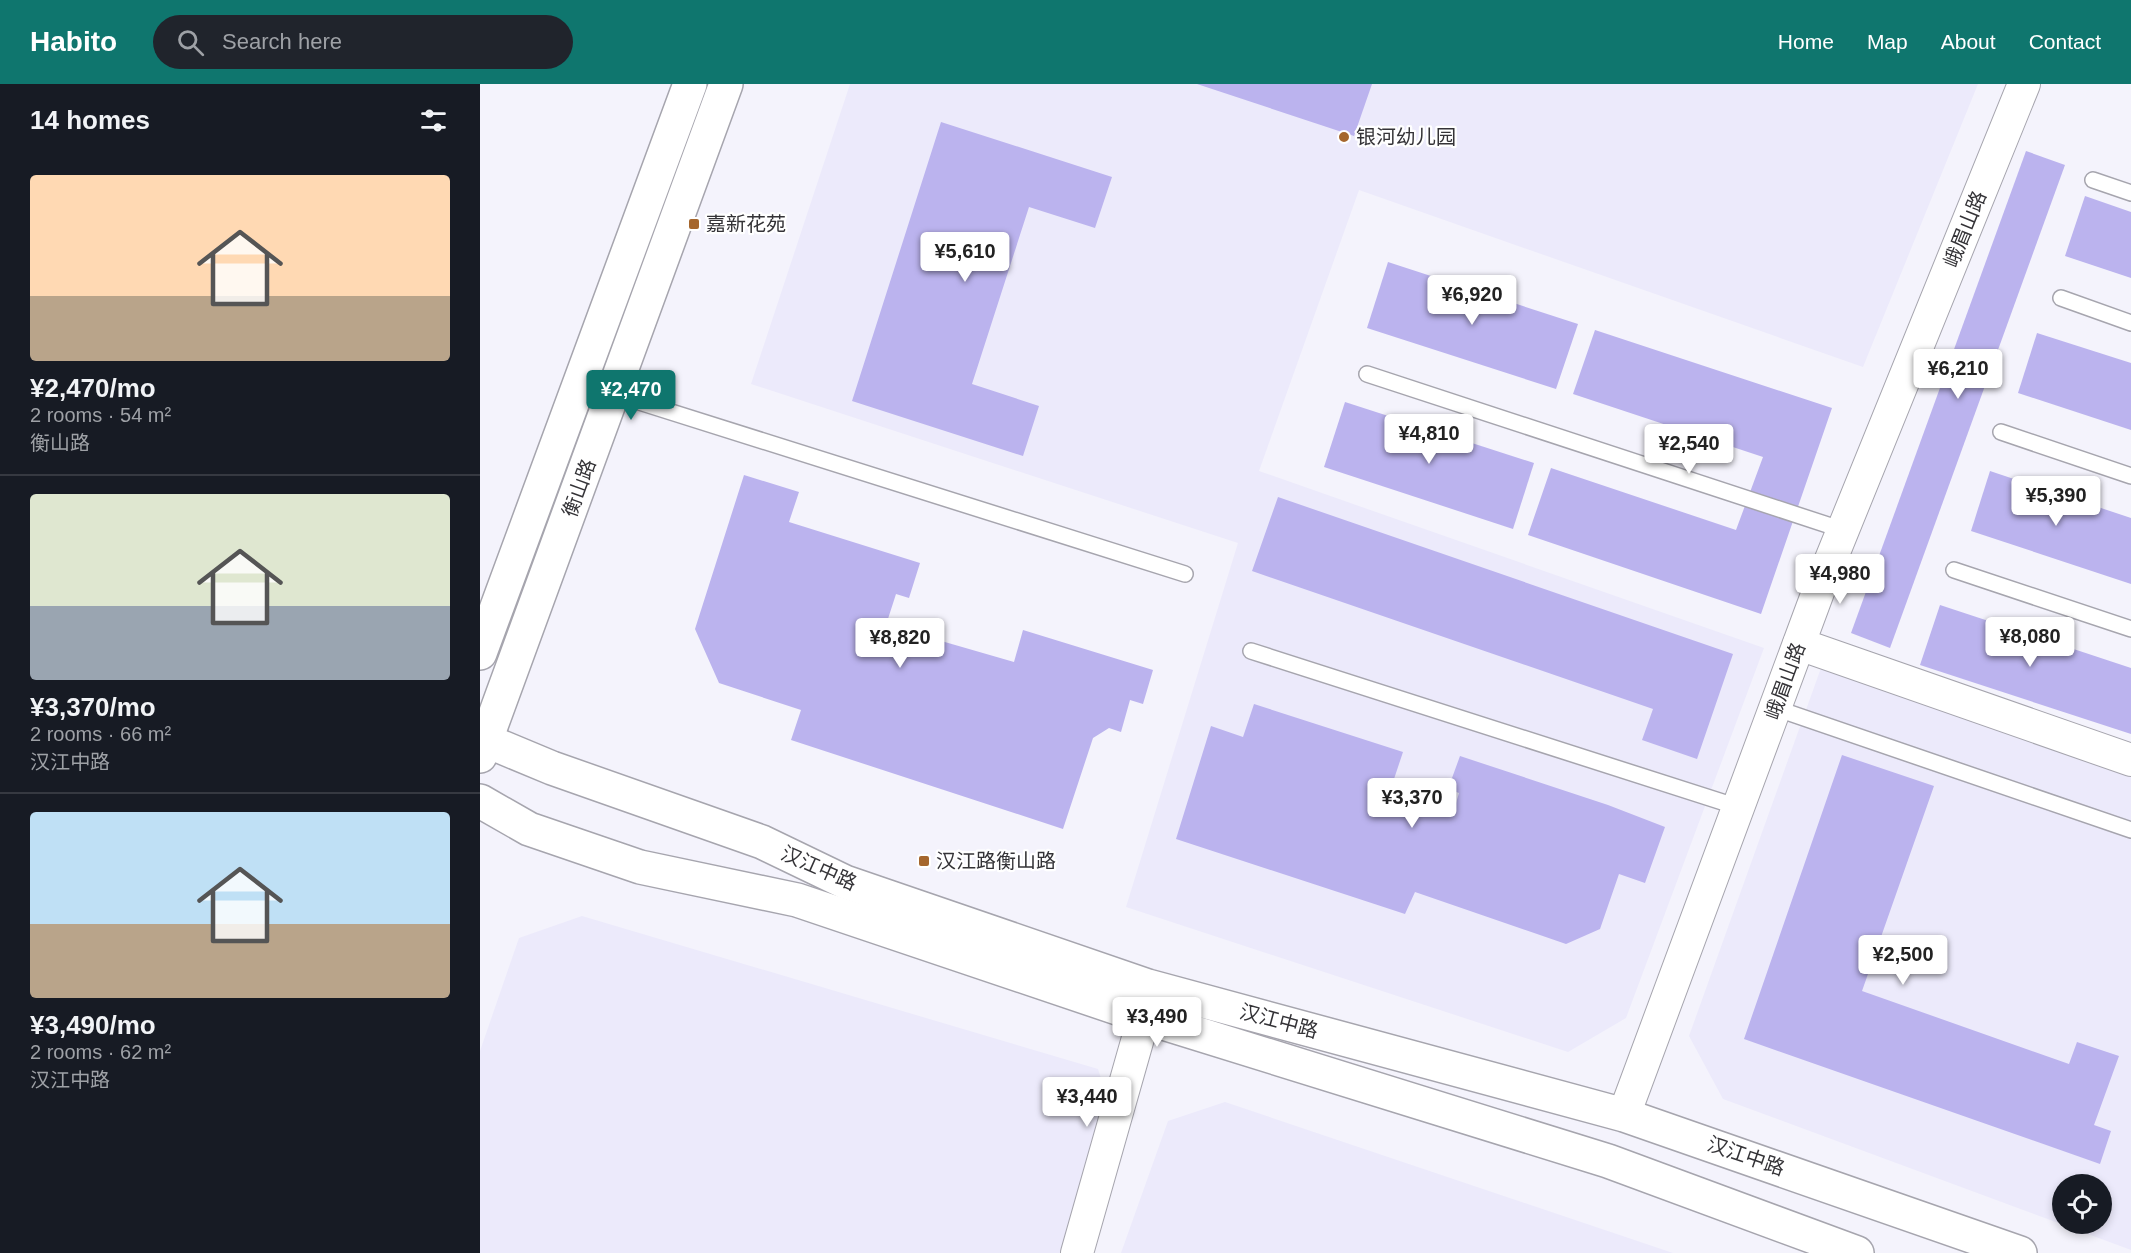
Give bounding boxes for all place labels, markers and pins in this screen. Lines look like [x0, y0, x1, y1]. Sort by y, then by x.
place label: 银河幼儿园 [1356, 126, 1456, 148]
marker: 银河幼儿园 [1337, 130, 1351, 144]
place label: 嘉新花苑 [706, 213, 786, 235]
marker: 嘉新花苑 [687, 217, 701, 231]
pin: ¥5,610 [916, 232, 1014, 283]
pin: ¥6,920 [1423, 275, 1521, 326]
pin: ¥6,210 [1909, 349, 2007, 400]
pin: ¥2,470 [582, 370, 680, 421]
pin: ¥4,810 [1380, 414, 1478, 465]
pin: ¥2,540 [1640, 424, 1738, 475]
pin: ¥5,390 [2007, 476, 2105, 527]
pin: ¥4,980 [1791, 554, 1889, 605]
pin: ¥8,080 [1981, 617, 2079, 668]
pin: ¥8,820 [851, 618, 949, 669]
pin: ¥3,370 [1363, 778, 1461, 829]
place label: 汉江路衡山路 [936, 850, 1056, 872]
marker: 汉江路衡山路 [917, 854, 931, 868]
pin: ¥2,500 [1854, 935, 1952, 986]
pin: ¥3,490 [1108, 997, 1206, 1048]
pin: ¥3,440 [1038, 1077, 1136, 1128]

